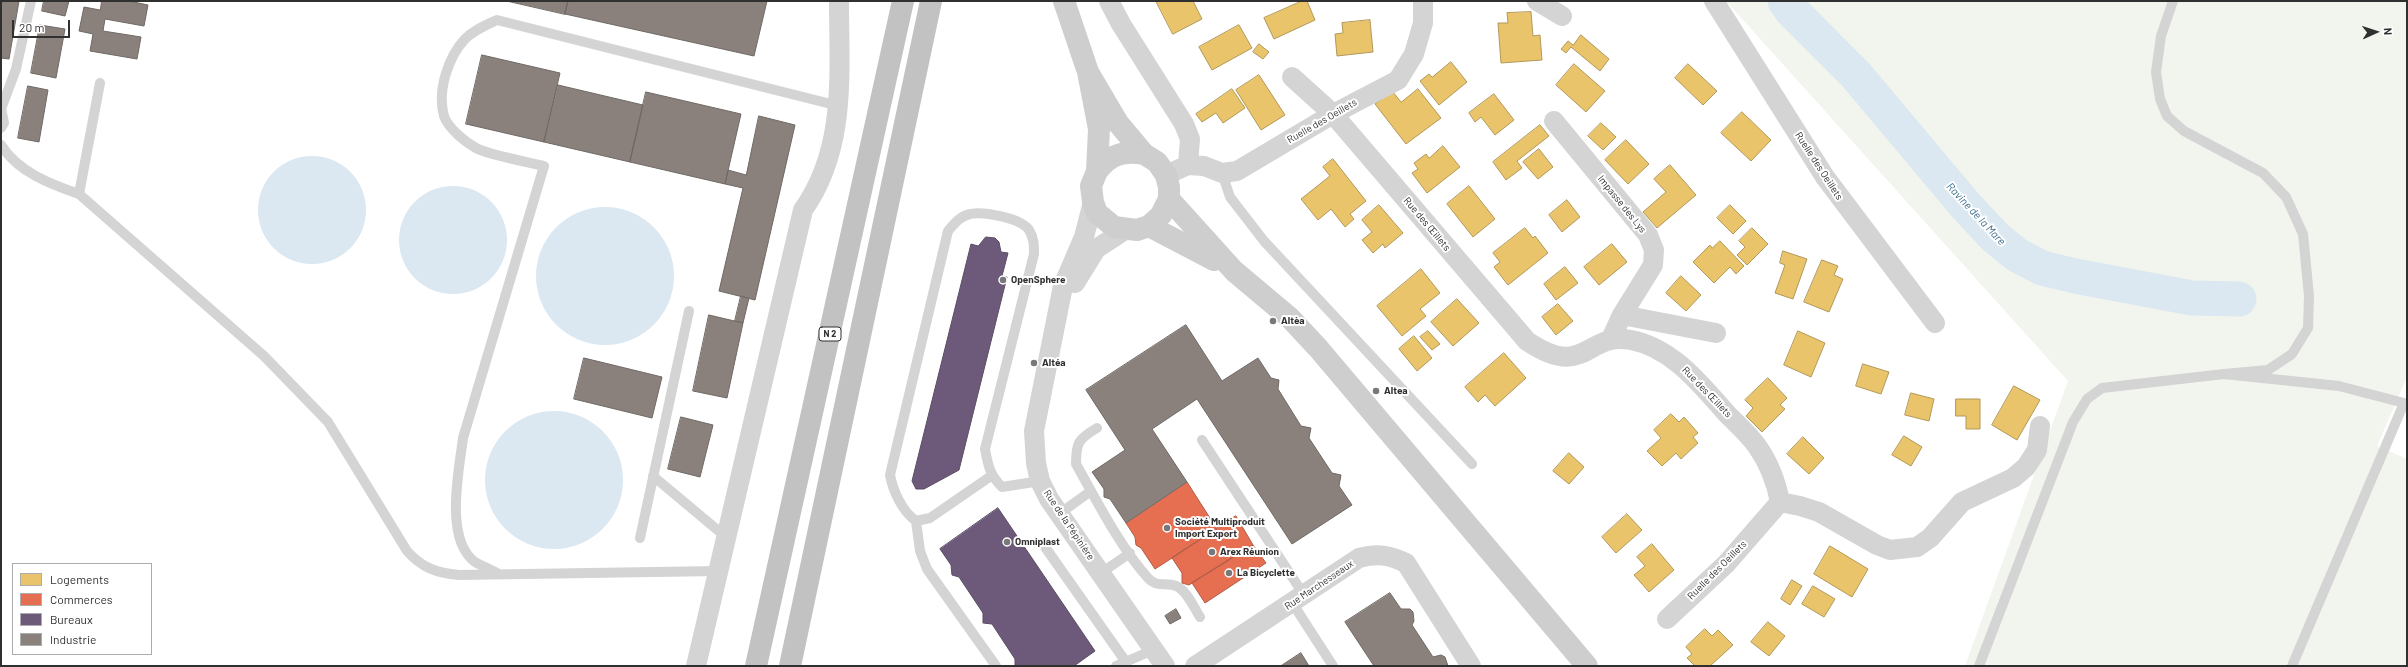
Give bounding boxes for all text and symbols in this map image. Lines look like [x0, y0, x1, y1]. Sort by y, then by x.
scale bar [14, 12, 72, 38]
north arrow [2356, 12, 2396, 52]
text: 20 m [19, 20, 45, 34]
text: N [2382, 27, 2395, 35]
street label: Ruelle des Oeillets [1285, 96, 1359, 146]
street label: Ruelle des Oeillets [1793, 130, 1845, 202]
street label: Impasse des Lys [1595, 173, 1649, 235]
water label: Ravine de la Mare [1944, 180, 2008, 248]
street label: Rue des Œillets [1401, 195, 1453, 253]
place label: OpenSphere [1011, 274, 1065, 286]
marker: OpenSphere [998, 275, 1008, 285]
place label: Altèa [1281, 315, 1305, 327]
marker: Altèa [1268, 316, 1278, 326]
road number: N 2 [819, 327, 841, 341]
place label: Altéa [1042, 357, 1066, 369]
marker: Altéa [1029, 358, 1039, 368]
street label: Rue des Œillets [1680, 364, 1734, 420]
place label: Altea [1384, 385, 1408, 397]
marker: Altea [1371, 386, 1381, 396]
street label: Rue de la Pépinière [1041, 488, 1097, 562]
place label: Société Multiproduit Import Export [1175, 516, 1265, 540]
marker: Société Multiproduit Import Export [1162, 523, 1172, 533]
place label: Omniplast [1015, 536, 1060, 548]
marker: Omniplast [1002, 537, 1012, 547]
street label: Ruelle des Oeillets [1685, 538, 1749, 602]
place label: Arex Réunion [1220, 546, 1279, 558]
marker: Arex Réunion [1207, 547, 1217, 557]
street label: Rue Marchesseaux [1282, 558, 1356, 612]
legend [12, 563, 152, 655]
place label: La Bicyclette [1237, 567, 1295, 579]
marker: La Bicyclette [1224, 568, 1234, 578]
text: Logements [50, 572, 109, 586]
text: Commerces [50, 592, 113, 606]
text: Bureaux [50, 612, 93, 626]
text: Industrie [50, 632, 96, 646]

